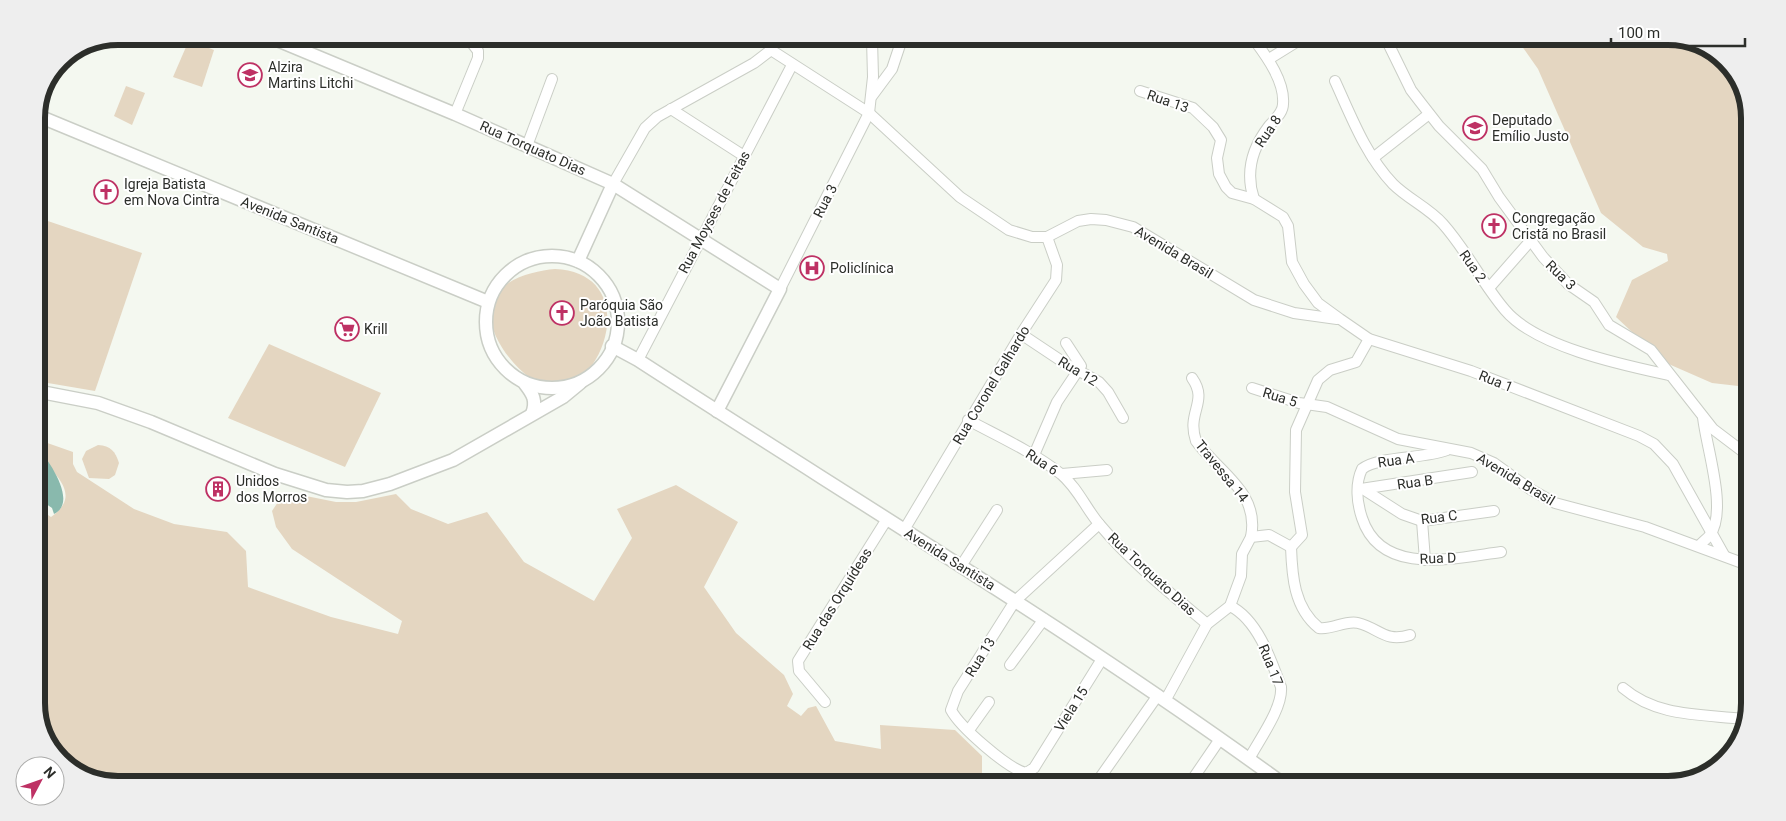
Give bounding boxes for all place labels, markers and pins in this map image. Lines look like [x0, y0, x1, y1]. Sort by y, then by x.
place label: Alzira Martins Litchi [268, 59, 353, 91]
school or university icon: Alzira Martins Litchi [237, 62, 263, 88]
place label: Deputado Emílio Justo [1492, 112, 1569, 144]
school or university icon: Deputado Emílio Justo [1462, 115, 1488, 141]
place label: Igreja Batista em Nova Cintra [124, 176, 220, 208]
church icon: Igreja Batista em Nova Cintra [93, 179, 119, 205]
place label: Congregação Cristã no Brasil [1512, 210, 1606, 242]
church icon: Congregação Cristã no Brasil [1481, 213, 1507, 239]
hospital icon: Policlínica [799, 255, 825, 281]
place label: Policlínica [830, 260, 894, 276]
place label: Paróquia São João Batista [580, 297, 663, 329]
church icon: Paróquia São João Batista [549, 300, 575, 326]
supermarket icon: Krill [334, 316, 360, 342]
place label: Krill [364, 321, 388, 337]
place label: Unidos dos Morros [236, 473, 307, 505]
building icon: Unidos dos Morros [205, 476, 231, 502]

